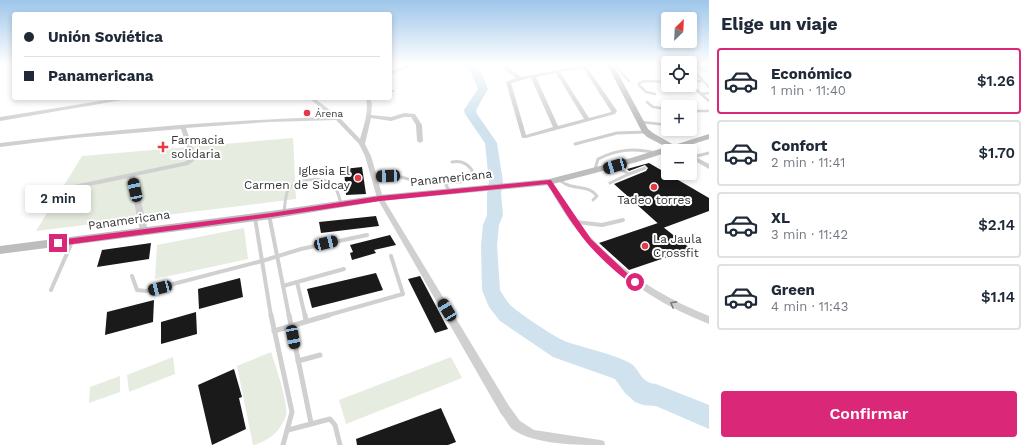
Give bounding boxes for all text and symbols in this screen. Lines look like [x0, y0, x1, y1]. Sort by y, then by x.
north arrow [661, 12, 697, 48]
map controls [661, 12, 697, 180]
text: Elige un viaje [721, 13, 838, 34]
text: Unión Soviética [48, 28, 163, 46]
button: locate [661, 56, 697, 92]
icon: car [723, 63, 759, 99]
text: Económico [771, 65, 852, 83]
text: Panamericana [48, 67, 153, 85]
text: $1.26 [977, 72, 1015, 90]
text: 1 min · 11:40 [771, 83, 846, 98]
button: + [661, 100, 697, 136]
marker: Árena [302, 108, 312, 118]
place label: Árena [315, 108, 343, 119]
place label: Farmacia solidaria [171, 133, 225, 161]
icon: car [723, 135, 759, 171]
text: Confort [771, 137, 827, 155]
marker: Farmacia solidaria [158, 142, 168, 152]
button: − [661, 144, 697, 180]
text: $1.70 [979, 144, 1015, 162]
text: 2 min · 11:41 [771, 155, 845, 170]
car [602, 157, 628, 175]
place label: Iglesia El Carmen de Sidcay [244, 164, 351, 192]
street label: Panamericana [409, 167, 493, 189]
car [376, 170, 400, 182]
marker: Iglesia El Carmen de Sidcay [353, 173, 363, 183]
car [127, 177, 143, 203]
marker: Tadeo torres [649, 182, 659, 192]
callout: 2 min [25, 185, 91, 213]
text: 2 min [40, 191, 76, 206]
place label: Tadeo torres [617, 193, 691, 207]
street label: Panamericana [87, 207, 171, 233]
icon: car [723, 207, 759, 243]
text: XL [771, 209, 790, 227]
text: $2.14 [978, 216, 1015, 234]
text: 3 min · 11:42 [771, 227, 848, 242]
place label: La Jaula Crossfit [653, 232, 702, 260]
route end [49, 234, 67, 252]
car [313, 234, 339, 252]
marker: La Jaula Crossfit [640, 241, 650, 251]
route start [626, 273, 644, 291]
car [147, 279, 173, 297]
icon: car [723, 279, 759, 315]
text: Green [771, 281, 815, 299]
text: $1.14 [981, 288, 1015, 306]
car [436, 297, 458, 323]
text: 4 min · 11:43 [771, 299, 848, 314]
one-way arrow [670, 301, 678, 309]
car [285, 324, 301, 350]
button: Confirmar [721, 391, 1017, 437]

